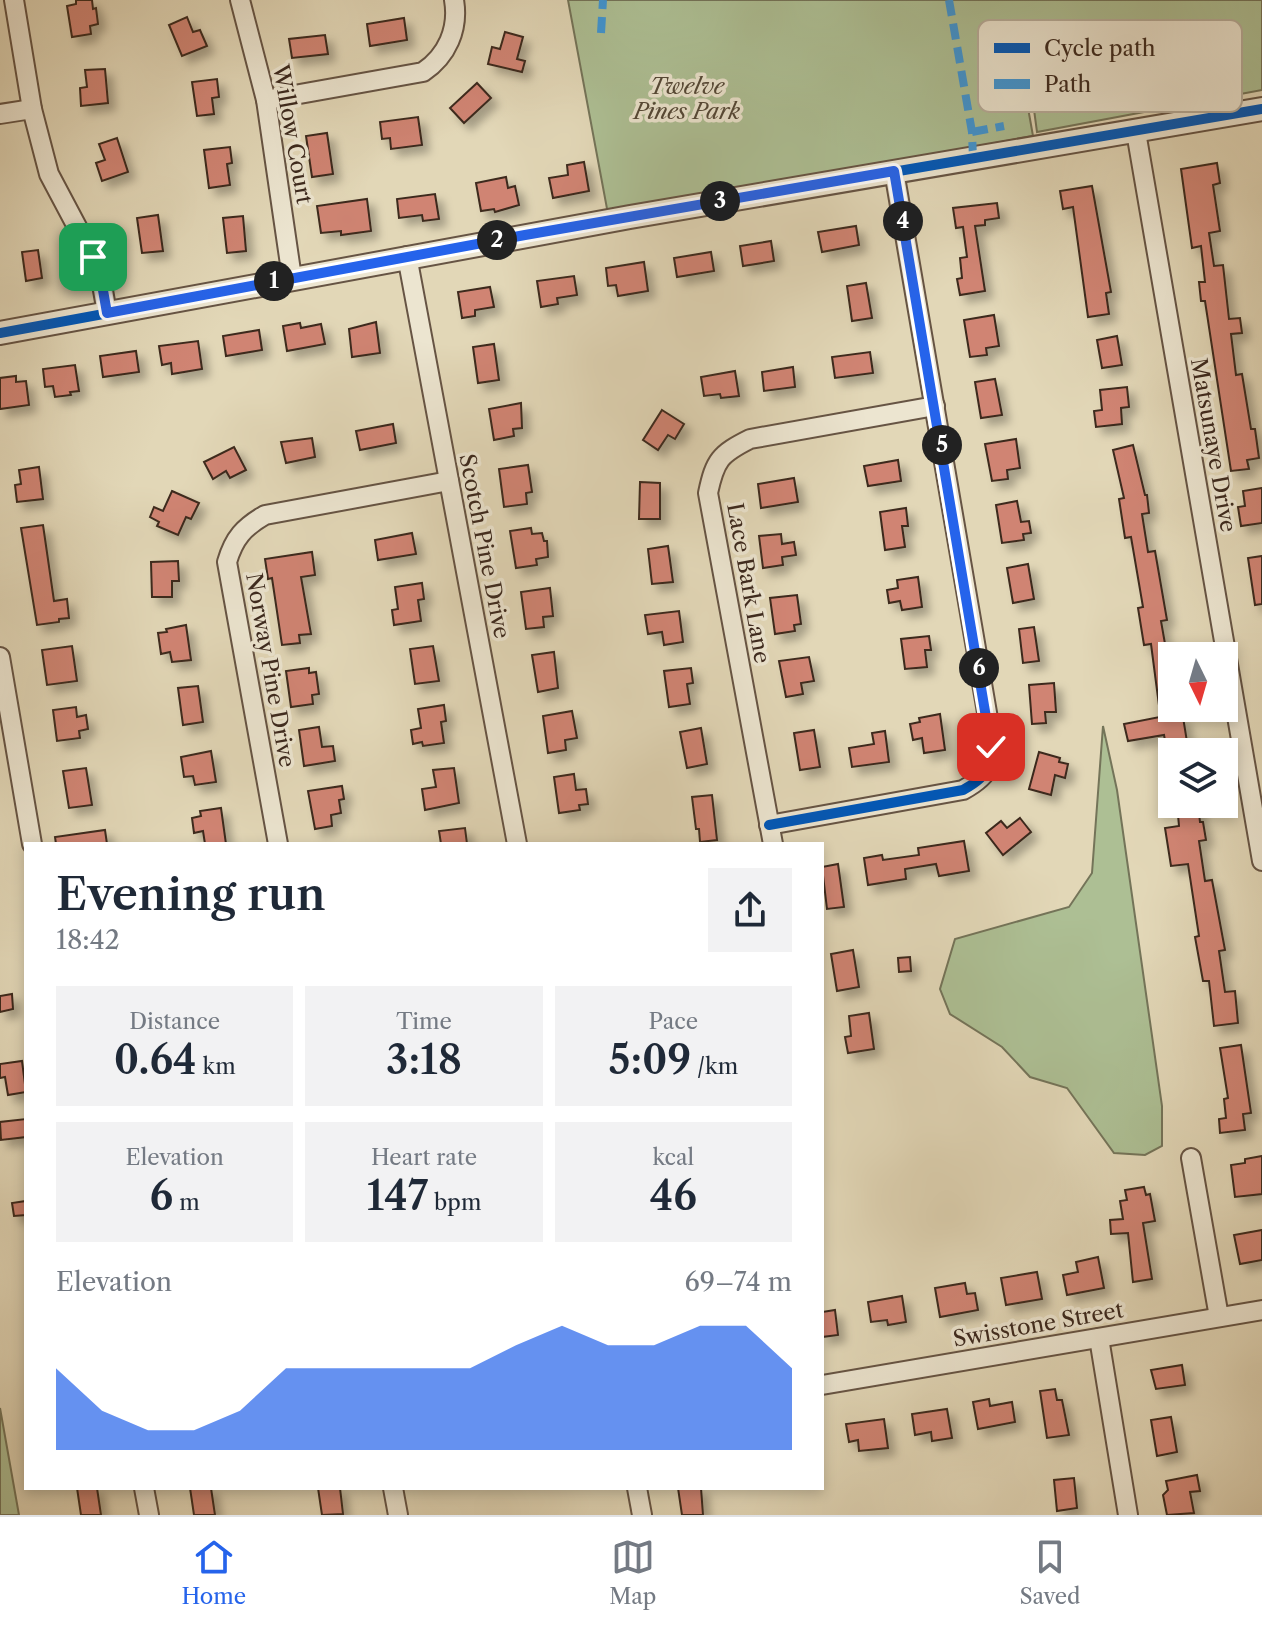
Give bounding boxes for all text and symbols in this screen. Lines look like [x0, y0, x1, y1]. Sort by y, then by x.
legend [978, 20, 1242, 112]
text: Cycle path [1044, 35, 1156, 62]
street label: Willow Court [267, 61, 318, 206]
text: Path [1044, 71, 1092, 98]
park label: Twelve Pines Park [632, 73, 741, 125]
pin: 3 [700, 181, 740, 221]
text: 3 [714, 187, 726, 214]
pin: 4 [883, 201, 923, 241]
text: 4 [896, 207, 910, 234]
pin: 2 [477, 220, 517, 260]
pin [59, 223, 127, 291]
text: 2 [491, 226, 504, 253]
icon: arrive [71, 235, 115, 279]
pin: 1 [254, 261, 294, 301]
text: 1 [269, 267, 279, 294]
street label: Matsunaye Drive [1185, 356, 1242, 534]
pin: 5 [922, 425, 962, 465]
text: 5 [936, 431, 948, 458]
street label: Scotch Pine Drive [453, 451, 516, 641]
street label: Lace Bark Lane [721, 501, 776, 665]
street label: Norway Pine Drive [240, 571, 301, 769]
north arrow [1158, 642, 1238, 722]
map controls [1158, 642, 1238, 818]
pin: 6 [959, 648, 999, 688]
text: 6 [972, 654, 986, 681]
pin [957, 713, 1025, 781]
icon: check [969, 725, 1013, 769]
button: layers [1158, 738, 1238, 818]
text: Evening run [56, 867, 326, 921]
button: share [708, 868, 792, 952]
text: 18:42 [56, 924, 120, 956]
text: Distance [129, 1008, 220, 1035]
text: Time [396, 1008, 452, 1035]
text: Pace [648, 1008, 698, 1035]
text: 0.64 [114, 1035, 197, 1084]
text: 3:18 [386, 1035, 462, 1084]
text: 5:09 [608, 1035, 691, 1084]
text: km [197, 1053, 236, 1080]
text: /km [691, 1053, 738, 1080]
text: Elevation [126, 1144, 224, 1171]
text: Heart rate [371, 1144, 477, 1171]
text: kcal [653, 1144, 694, 1171]
text: 6 [150, 1171, 173, 1220]
text: 147 [367, 1171, 428, 1220]
text: 46 [650, 1171, 697, 1220]
text: m [173, 1189, 200, 1216]
text: bpm [428, 1189, 481, 1216]
text: Elevation [56, 1266, 172, 1298]
text: 69–74 m [685, 1266, 792, 1298]
street label: Swisstone Street [951, 1296, 1126, 1353]
tab: Home [182, 1535, 246, 1610]
tab: Map [609, 1535, 656, 1610]
tab: Saved [1019, 1535, 1080, 1610]

